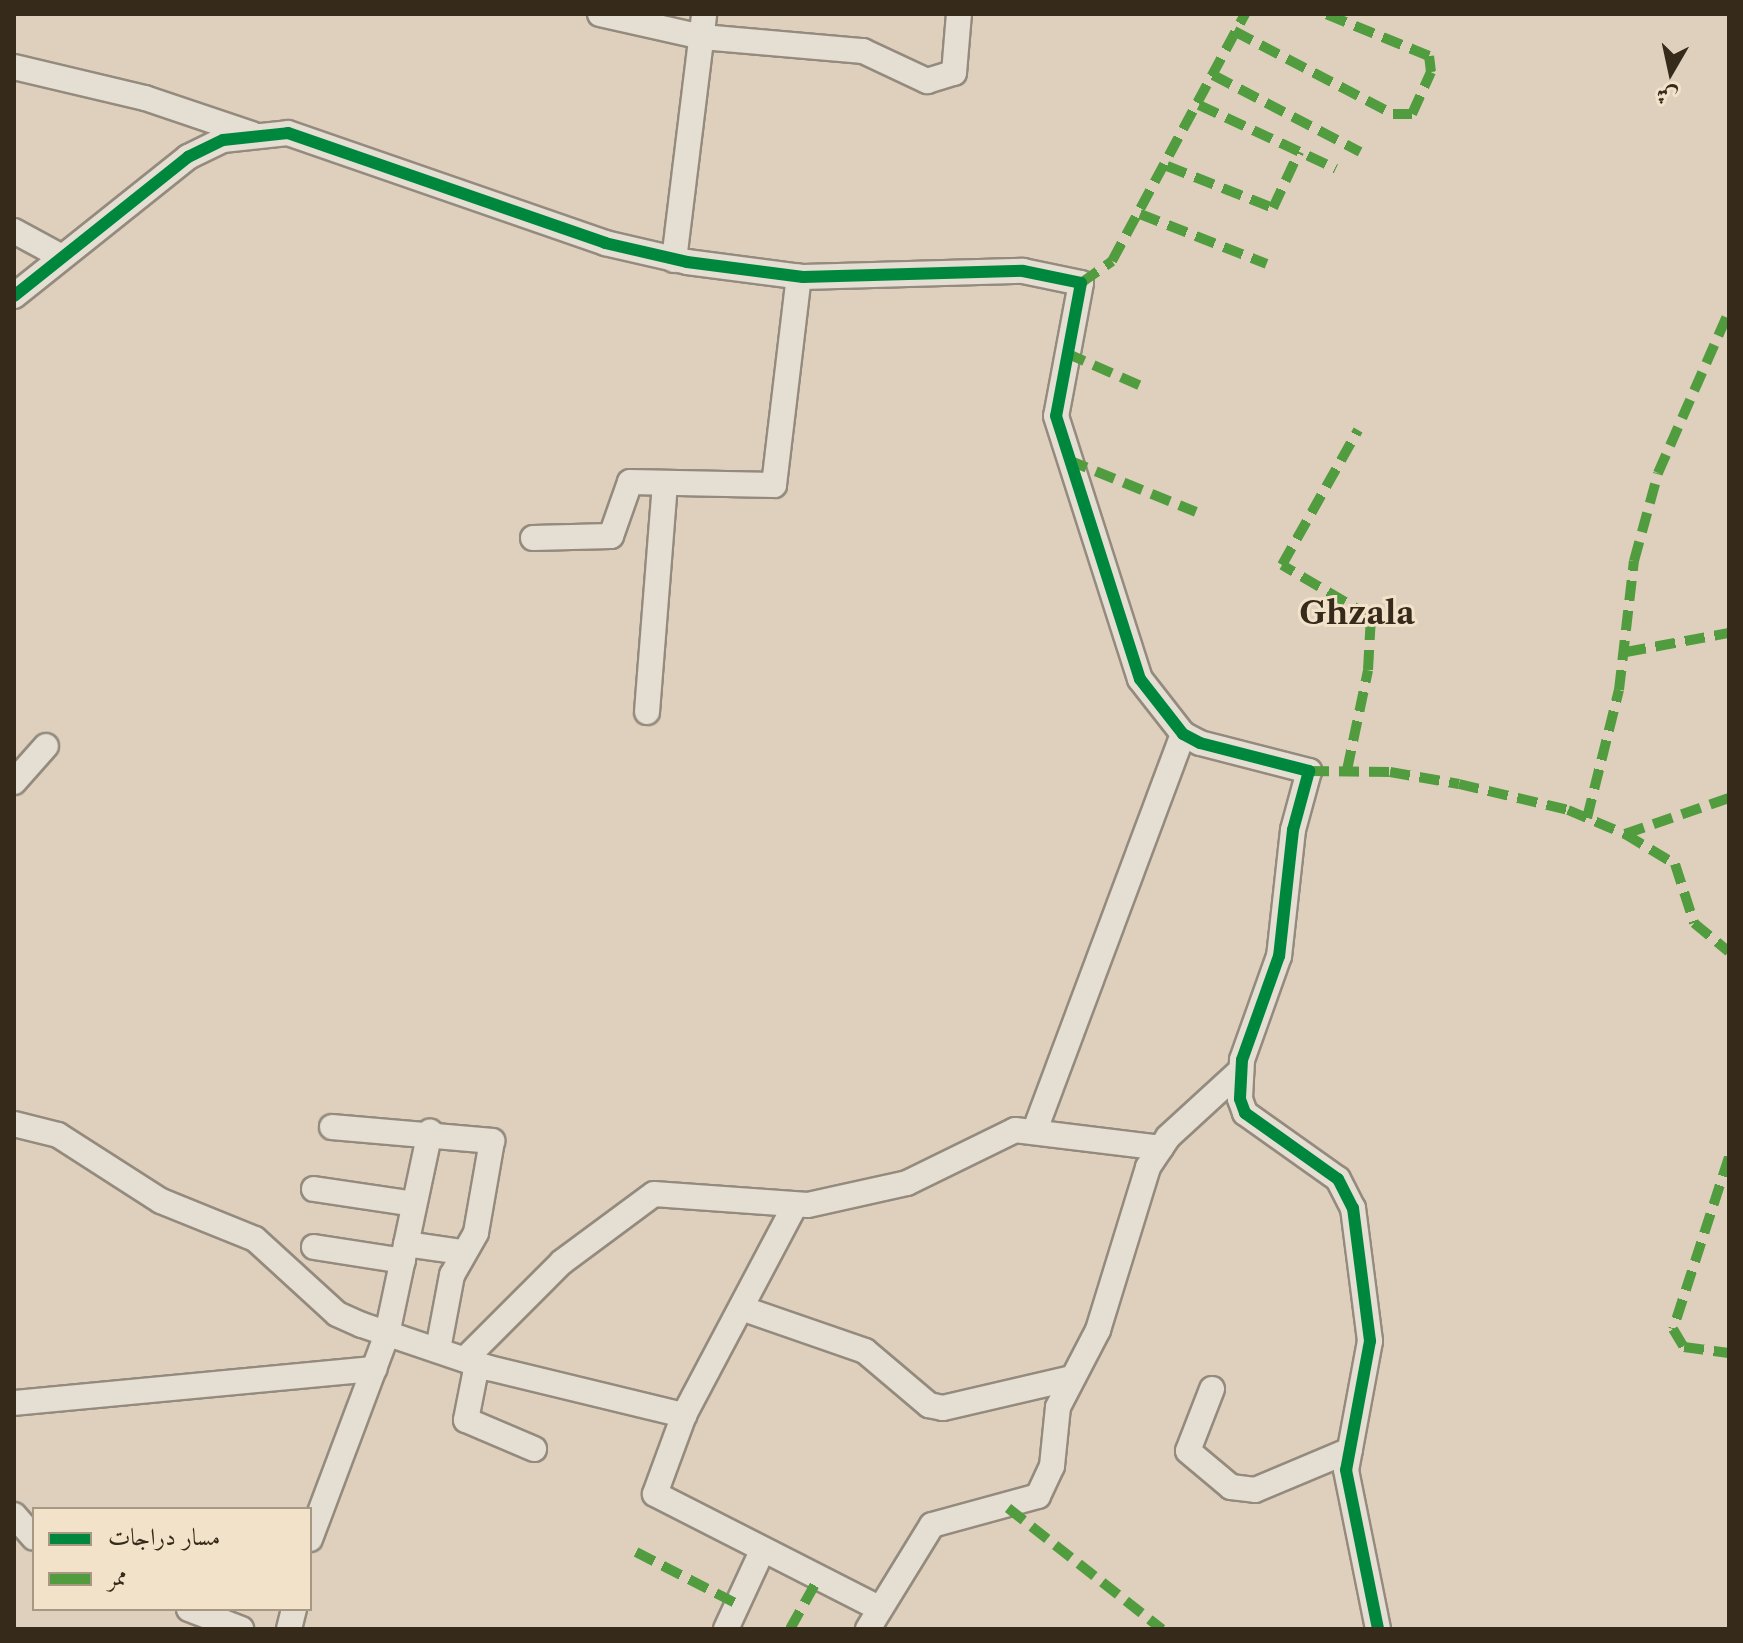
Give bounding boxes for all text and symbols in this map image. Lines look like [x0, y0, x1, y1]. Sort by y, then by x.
north arrow [1631, 32, 1711, 112]
text: ش [1654, 81, 1680, 111]
district label: Ghzala [1299, 594, 1415, 632]
legend [32, 1507, 312, 1611]
text: مسار دراجات [108, 1522, 220, 1551]
text: ممر [108, 1562, 127, 1591]

